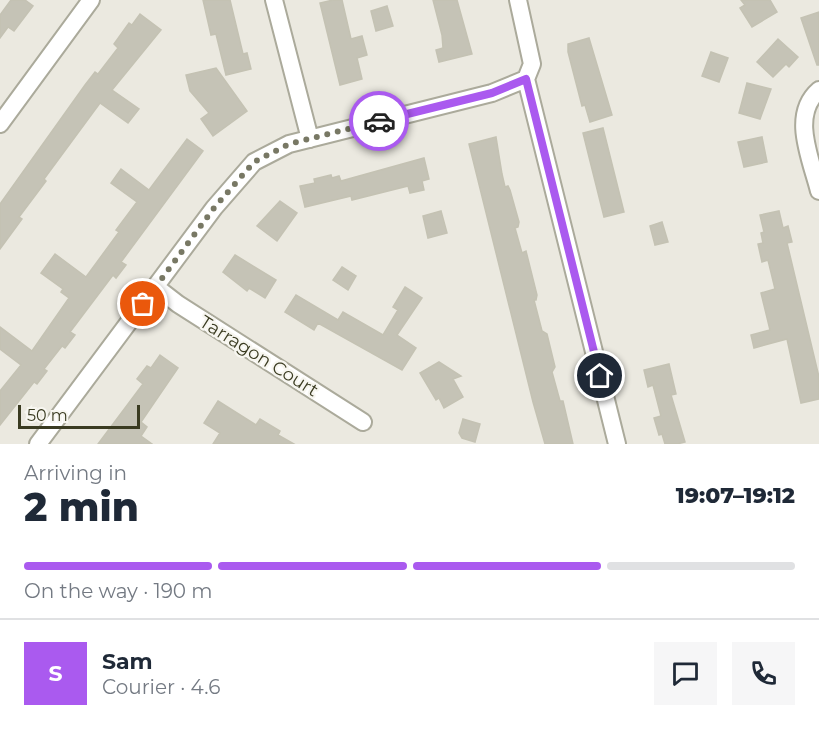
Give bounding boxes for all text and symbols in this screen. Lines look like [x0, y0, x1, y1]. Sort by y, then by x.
courier [349, 91, 409, 151]
icon: car [363, 105, 396, 138]
pin [117, 278, 168, 329]
icon: bag [126, 287, 159, 320]
street label: Tarragon Court [196, 311, 322, 401]
pin [574, 350, 625, 401]
icon: home [583, 359, 616, 392]
scale bar [18, 402, 140, 430]
text: 50 m [27, 406, 68, 425]
text: Arriving in [24, 461, 127, 485]
text: 19:07–19:12 [676, 482, 795, 509]
text: 2 min [24, 483, 139, 531]
text: On the way · 190 m [24, 579, 213, 603]
button: chat [654, 642, 717, 705]
button: phone [732, 642, 795, 705]
text: Sam [102, 648, 153, 675]
text: S [48, 660, 63, 687]
text: Courier · 4.6 [102, 675, 220, 699]

